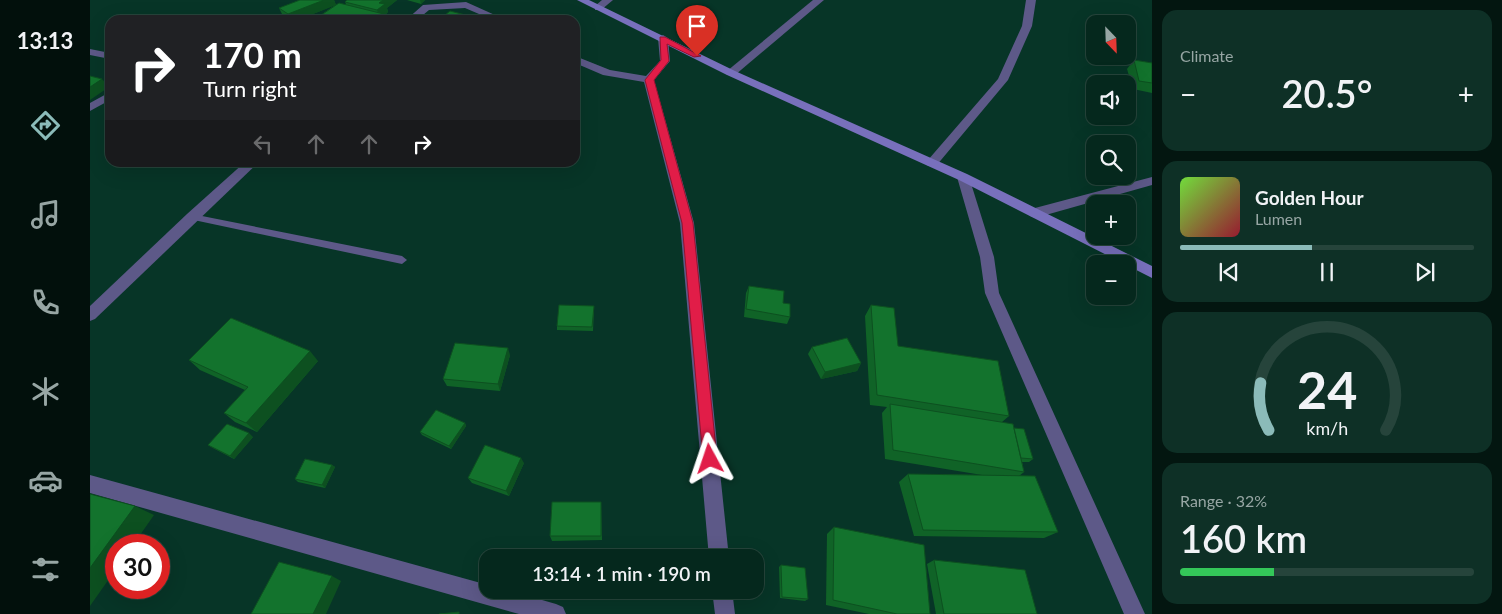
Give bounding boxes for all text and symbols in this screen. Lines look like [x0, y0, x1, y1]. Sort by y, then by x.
pin [676, 5, 718, 56]
icon: arrive [683, 12, 711, 40]
north arrow [1086, 15, 1136, 65]
map controls [1086, 15, 1136, 305]
text: 13:13 [17, 27, 73, 54]
text: 170 m [203, 33, 302, 75]
icon: right [120, 35, 185, 100]
text: Climate [1180, 46, 1233, 65]
text: 20.5° [1282, 70, 1372, 116]
text: Turn right [203, 75, 297, 102]
button: sound [1086, 75, 1136, 125]
text: − [1180, 77, 1196, 111]
text: + [1458, 77, 1474, 111]
icon: directions [28, 108, 63, 143]
icon: left [249, 130, 277, 158]
icon: ahead [302, 130, 330, 158]
icon: ahead [355, 130, 383, 158]
icon: right [408, 130, 436, 158]
button: search [1086, 135, 1136, 185]
text: Golden Hour [1255, 186, 1364, 209]
button: + [1086, 195, 1136, 245]
icon: music [28, 197, 63, 232]
text: Lumen [1255, 209, 1302, 228]
button: − [1086, 255, 1136, 305]
icon: previous [1215, 258, 1243, 286]
icon: pause [1313, 258, 1341, 286]
icon: next [1411, 258, 1439, 286]
icon: phone [28, 285, 63, 320]
text: 24 [1297, 358, 1357, 420]
icon: climate [28, 374, 63, 409]
text: km/h [1306, 417, 1348, 439]
position arrow [683, 432, 735, 484]
icon: car [28, 463, 63, 498]
text: Range · 32% [1180, 491, 1267, 510]
text: 160 km [1180, 515, 1307, 561]
speed limit sign: 30 [105, 534, 170, 599]
icon: filters [28, 552, 63, 587]
text: 13:14 · 1 min · 190 m [532, 562, 711, 585]

